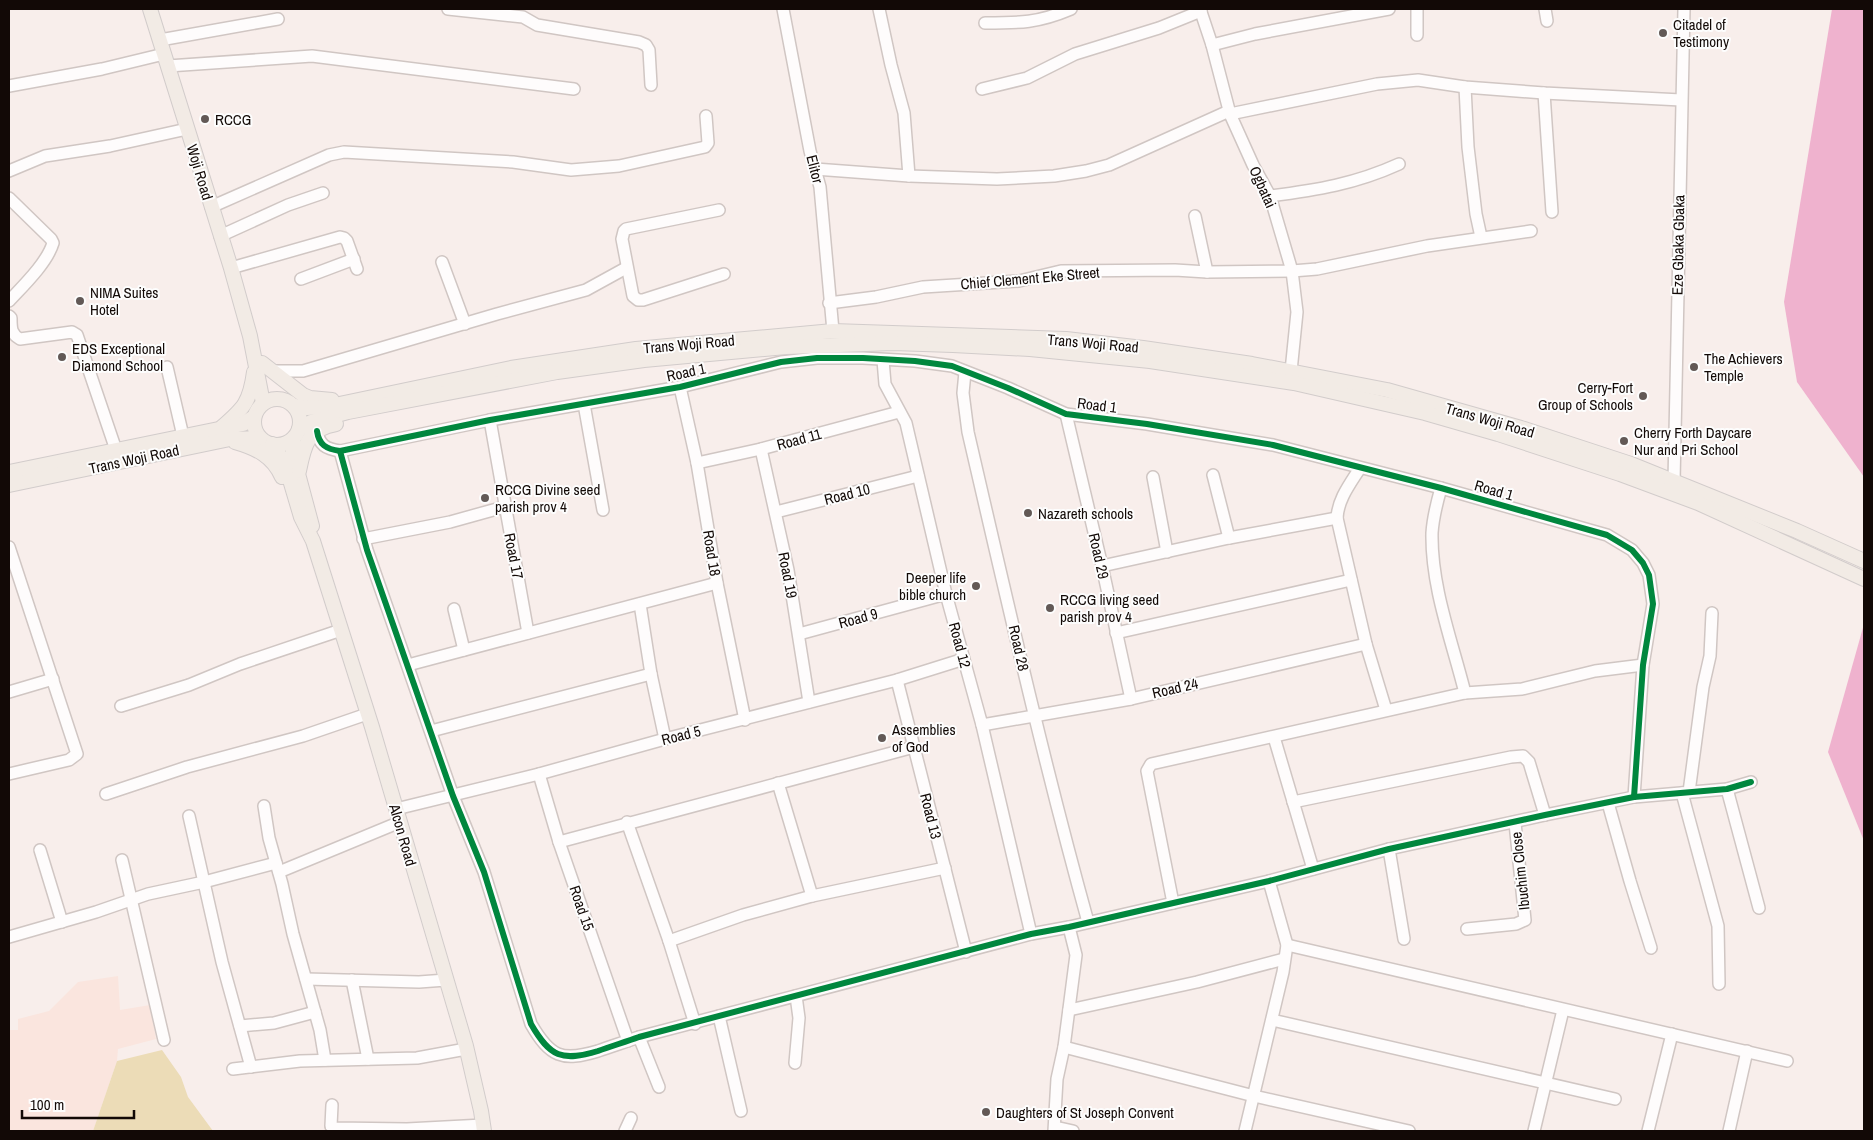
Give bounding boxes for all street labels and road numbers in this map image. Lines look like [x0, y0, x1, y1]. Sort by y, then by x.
street label: Woji Road [182, 142, 218, 202]
street label: Elitor [801, 153, 829, 185]
street label: Ogbatai [1245, 163, 1281, 211]
street label: Eze Gbaka Gbaka [1667, 194, 1689, 295]
street label: Chief Clement Eke Street [960, 261, 1101, 295]
street label: Trans Woji Road [1046, 329, 1140, 357]
street label: Trans Woji Road [642, 330, 736, 358]
street label: Road 1 [664, 358, 708, 386]
street label: Road 1 [1076, 392, 1118, 418]
street label: Trans Woji Road [1443, 397, 1537, 443]
street label: Road 11 [774, 423, 824, 455]
street label: Trans Woji Road [87, 439, 181, 479]
street label: Road 1 [1472, 474, 1516, 506]
street label: Road 10 [822, 478, 872, 510]
street label: Road 18 [698, 528, 726, 578]
street label: Road 17 [499, 531, 529, 581]
street label: Road 29 [1084, 531, 1114, 581]
street label: Road 19 [773, 550, 803, 600]
street label: Road 9 [836, 603, 880, 633]
street label: Road 12 [944, 620, 976, 670]
street label: Road 28 [1004, 623, 1034, 673]
street label: Road 24 [1150, 673, 1200, 703]
street label: Road 5 [659, 720, 703, 750]
street label: Road 13 [915, 791, 947, 841]
street label: Alcon Road [384, 801, 422, 868]
street label: Ibuchim Close [1505, 831, 1535, 911]
street label: Road 15 [565, 883, 600, 934]

